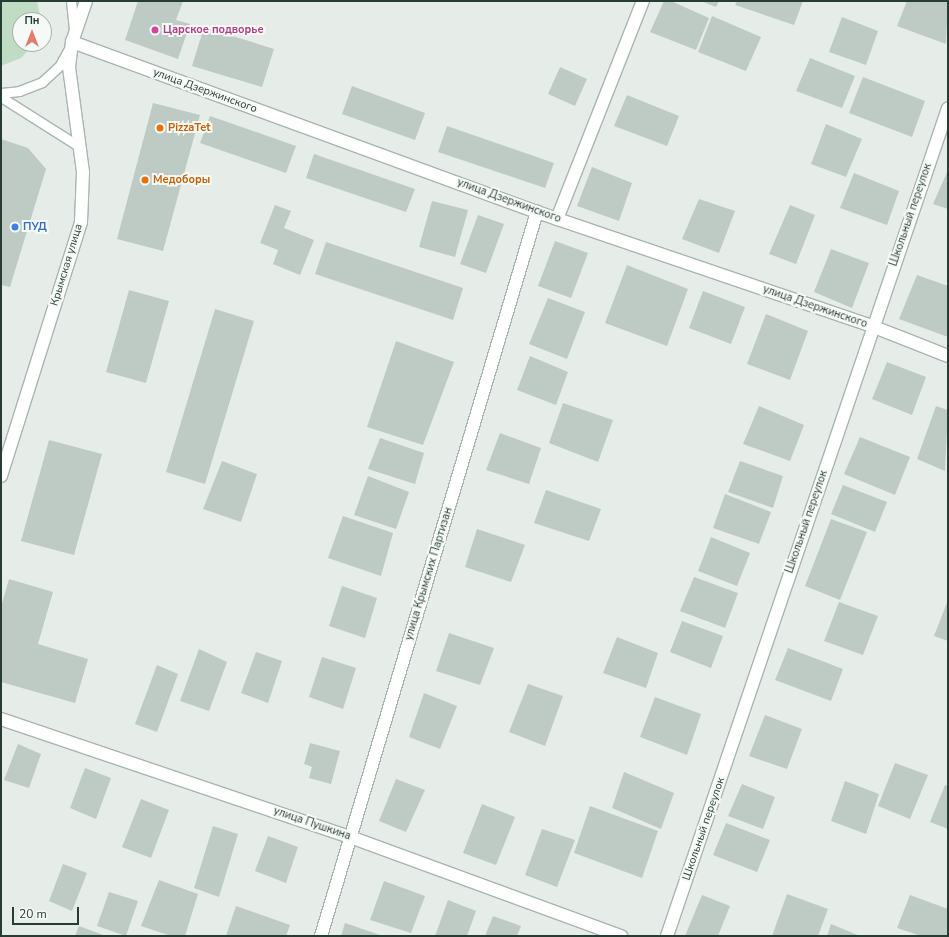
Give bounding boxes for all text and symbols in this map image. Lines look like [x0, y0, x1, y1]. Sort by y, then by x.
north arrow [12, 12, 52, 52]
text: Пн [24, 13, 40, 28]
place label: Царское подворье [163, 23, 264, 37]
marker: Царское подворье [150, 25, 160, 35]
street label: улица Дзержинского [151, 66, 259, 116]
place label: PizzaTet [168, 121, 211, 135]
marker: PizzaTet [155, 123, 165, 133]
street label: Школьный переулок [887, 162, 935, 268]
place label: Медоборы [153, 173, 210, 187]
marker: Медоборы [140, 175, 150, 185]
street label: улица Дзержинского [455, 176, 563, 226]
place label: ПУД [23, 220, 47, 234]
marker: ПУД [10, 222, 20, 232]
street label: Крымская улица [48, 222, 86, 308]
street label: улица Дзержинского [761, 283, 869, 331]
street label: Школьный переулок [783, 469, 831, 575]
street label: улица Крымских Партизан [402, 506, 456, 642]
street label: Школьный переулок [680, 776, 728, 882]
street label: улица Пушкина [272, 805, 352, 843]
scale bar [14, 899, 81, 925]
text: 20 m [19, 906, 47, 922]

